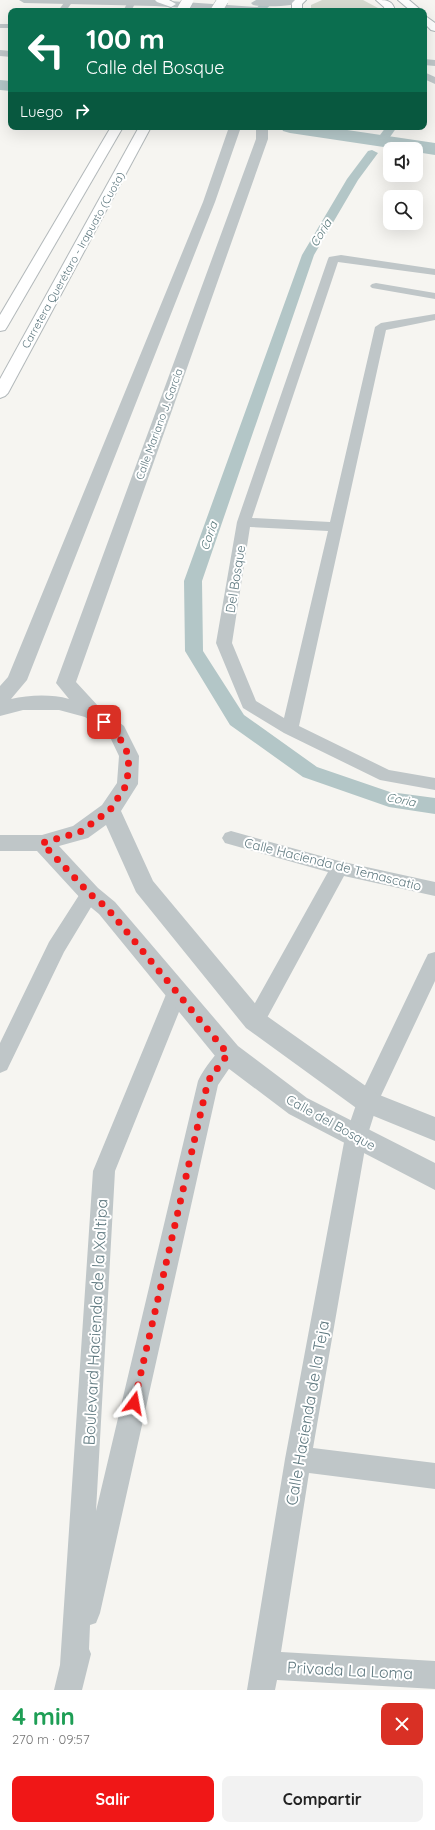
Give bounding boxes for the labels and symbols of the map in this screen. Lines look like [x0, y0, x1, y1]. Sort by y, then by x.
street label: Carretera Querétaro - Irapuato (Cuota) [18, 169, 128, 351]
water label: Coria [307, 216, 335, 249]
street label: Calle Mariano J. García [132, 366, 186, 482]
water label: Coria [197, 519, 221, 552]
street label: Del Bosque [222, 544, 248, 614]
pin [87, 705, 121, 739]
water label: Coria [385, 789, 418, 810]
street label: Calle Hacienda de Temascatio [243, 834, 423, 894]
street label: Calle del Bosque [283, 1091, 379, 1153]
street label: Boulevard Hacienda de la Xaltipa [79, 1198, 111, 1446]
street label: Calle Hacienda de la Teja [281, 1319, 333, 1507]
position arrow [113, 1382, 155, 1424]
street label: Privada La Loma [287, 1657, 413, 1683]

